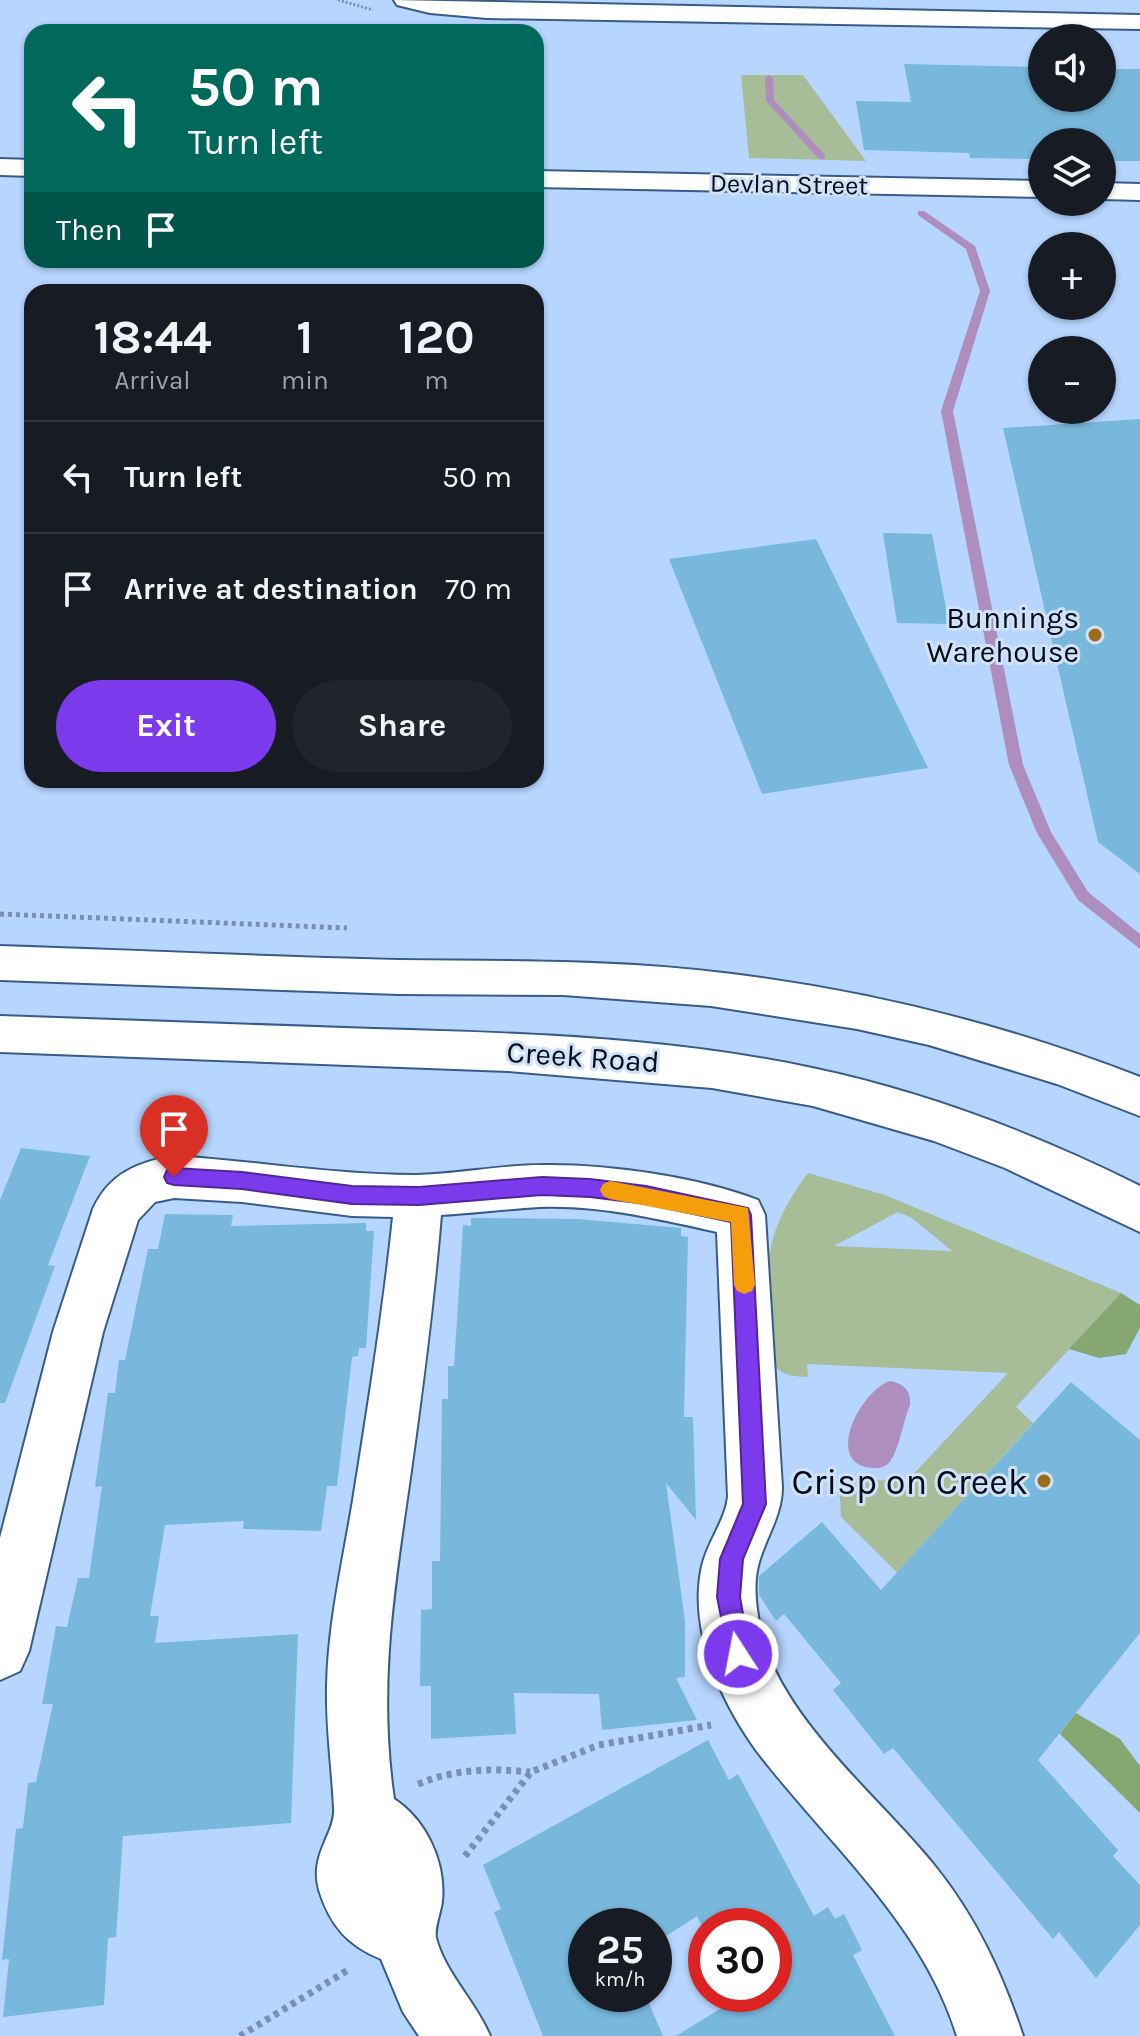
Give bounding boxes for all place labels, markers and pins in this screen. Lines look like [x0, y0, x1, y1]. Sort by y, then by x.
place label: Bunnings Warehouse [927, 600, 1079, 670]
marker: Bunnings Warehouse [1086, 626, 1104, 644]
pin [140, 1095, 208, 1177]
place label: Crisp on Creek [791, 1461, 1028, 1503]
marker: Crisp on Creek [1035, 1472, 1053, 1490]

